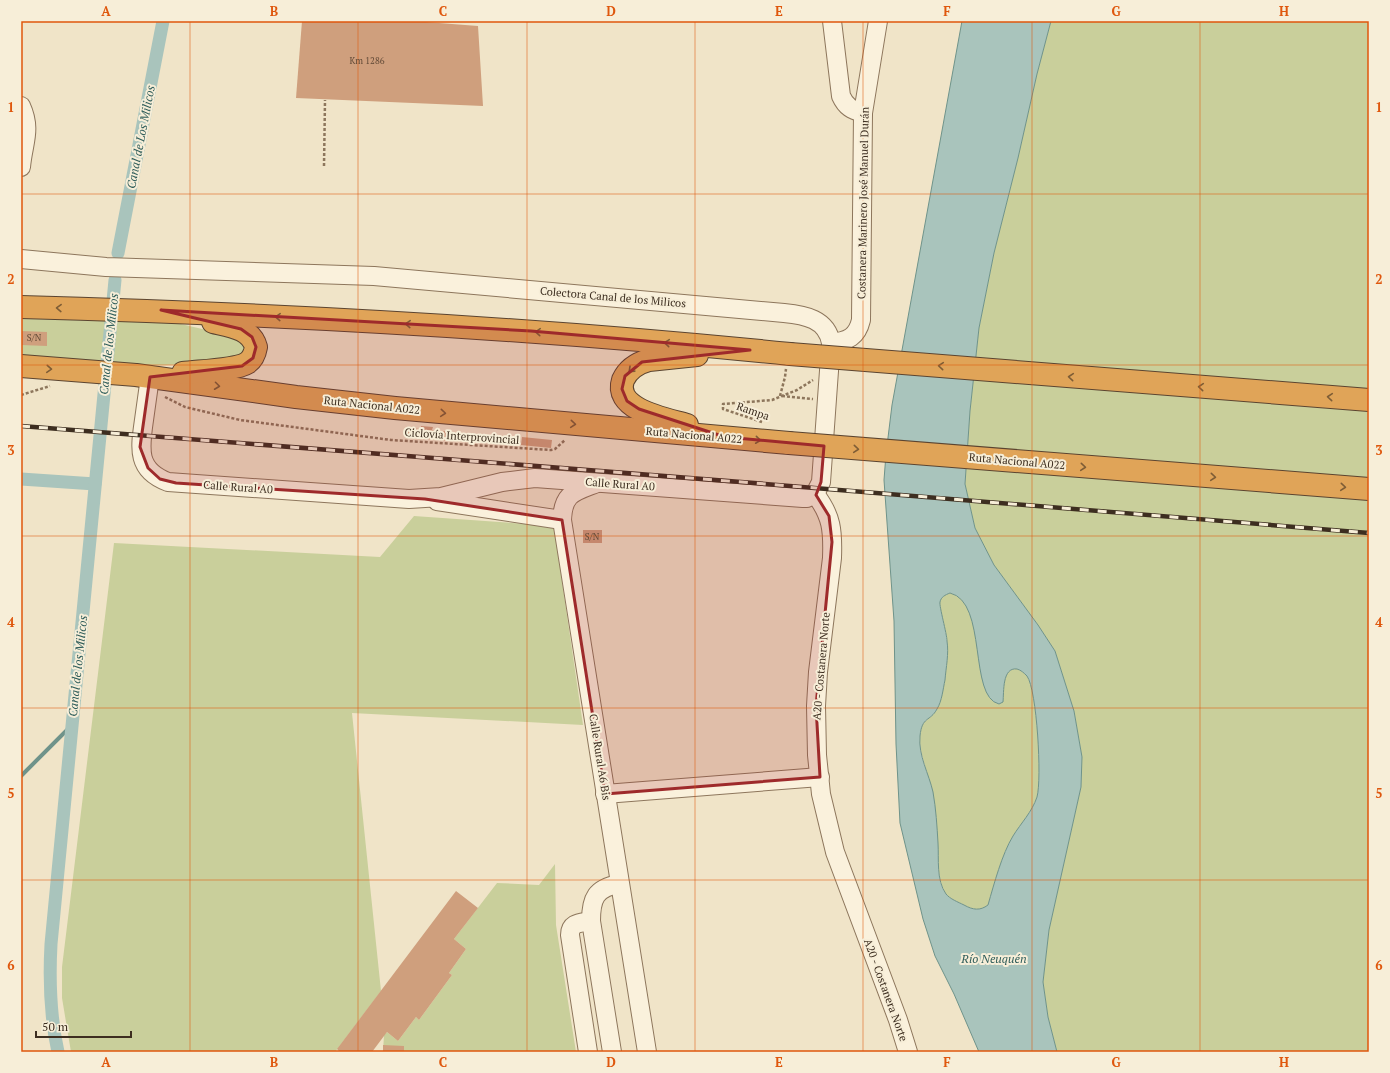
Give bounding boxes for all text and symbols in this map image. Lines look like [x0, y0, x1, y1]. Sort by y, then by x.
text: A [101, 2, 111, 20]
text: B [270, 2, 278, 20]
text: C [439, 2, 447, 20]
text: D [606, 2, 616, 20]
text: E [775, 2, 783, 20]
text: F [943, 2, 951, 20]
text: G [1111, 2, 1121, 20]
text: H [1279, 2, 1289, 20]
house number: Km 1286 [350, 55, 385, 67]
water label: Canal de Los Milicos [123, 84, 158, 190]
text: 1 [7, 98, 15, 116]
text: 1 [1375, 98, 1383, 116]
street label: Costanera Marinero José Manuel Durán [854, 106, 872, 299]
text: 2 [7, 270, 15, 288]
text: 2 [1375, 270, 1383, 288]
street label: Colectora Canal de los Milicos [539, 284, 687, 310]
water label: Canal de los Milicos [96, 293, 121, 395]
one-way arrow [56, 303, 62, 312]
one-way arrow [275, 312, 281, 321]
one-way arrow [405, 319, 411, 328]
one-way arrow [535, 327, 541, 336]
house number: S/N [27, 332, 42, 344]
one-way arrow [664, 338, 670, 347]
one-way arrow [938, 362, 944, 371]
one-way arrow [46, 364, 53, 373]
one-way arrow [628, 365, 636, 373]
one-way arrow [1068, 372, 1074, 381]
one-way arrow [214, 381, 220, 390]
one-way arrow [1198, 382, 1204, 391]
street label: Ruta Nacional A022 [323, 393, 421, 417]
one-way arrow [1327, 393, 1333, 402]
street label: Rampa [735, 399, 772, 423]
one-way arrow [440, 408, 446, 417]
one-way arrow [570, 419, 576, 428]
street label: Ruta Nacional A022 [645, 424, 743, 446]
street label: Ciclovía Interprovincial [404, 425, 520, 447]
one-way arrow [755, 436, 761, 445]
text: 3 [7, 441, 15, 459]
text: 3 [1375, 441, 1383, 459]
one-way arrow [853, 444, 859, 453]
street label: Ruta Nacional A022 [968, 450, 1066, 472]
one-way arrow [1080, 462, 1086, 471]
one-way arrow [1210, 472, 1216, 481]
street label: Calle Rural A0 [585, 475, 655, 493]
street label: Calle Rural A0 [203, 478, 273, 496]
one-way arrow [1340, 482, 1346, 491]
house number: S/N [585, 531, 600, 543]
street label: A20 - Costanera Norte [809, 611, 833, 720]
text: 4 [7, 613, 15, 631]
text: 4 [1375, 613, 1383, 631]
water label: Canal de los Milicos [65, 615, 90, 717]
street label: Calle Rural A6 Bis [586, 713, 614, 801]
text: 5 [7, 784, 15, 802]
text: 5 [1375, 784, 1383, 802]
street label: A20 - Costanera Norte [861, 937, 911, 1044]
water label: Río Neuquén [960, 951, 1027, 966]
text: 6 [7, 956, 15, 974]
text: 6 [1375, 956, 1383, 974]
scale bar [36, 1013, 131, 1039]
text: 50 m [42, 1019, 69, 1034]
text: A [101, 1053, 111, 1071]
text: B [270, 1053, 278, 1071]
text: C [439, 1053, 447, 1071]
text: D [606, 1053, 616, 1071]
text: E [775, 1053, 783, 1071]
text: F [943, 1053, 951, 1071]
text: G [1111, 1053, 1121, 1071]
text: H [1279, 1053, 1289, 1071]

